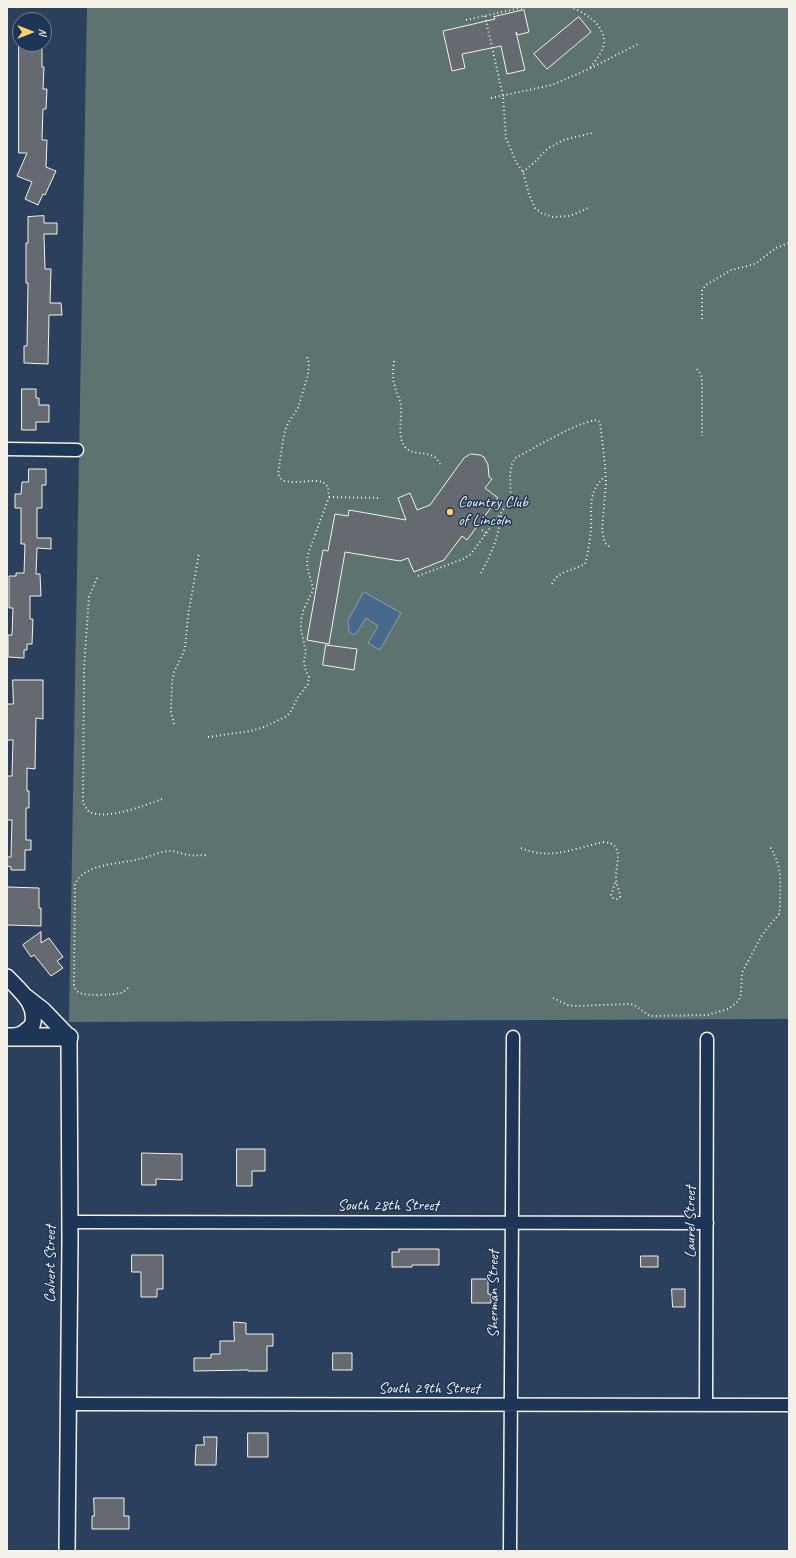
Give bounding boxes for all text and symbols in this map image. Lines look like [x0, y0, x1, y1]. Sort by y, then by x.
north arrow [12, 12, 52, 52]
text: N [36, 29, 50, 35]
place label: Country Club of Lincoln [458, 493, 528, 531]
marker: Country Club of Lincoln [445, 507, 455, 517]
street label: Laurel Street [681, 1186, 701, 1258]
street label: South 28th Street [337, 1196, 439, 1216]
street label: Calvert Street [41, 1225, 61, 1303]
street label: Sherman Street [484, 1250, 504, 1338]
street label: South 29th Street [378, 1379, 480, 1399]

